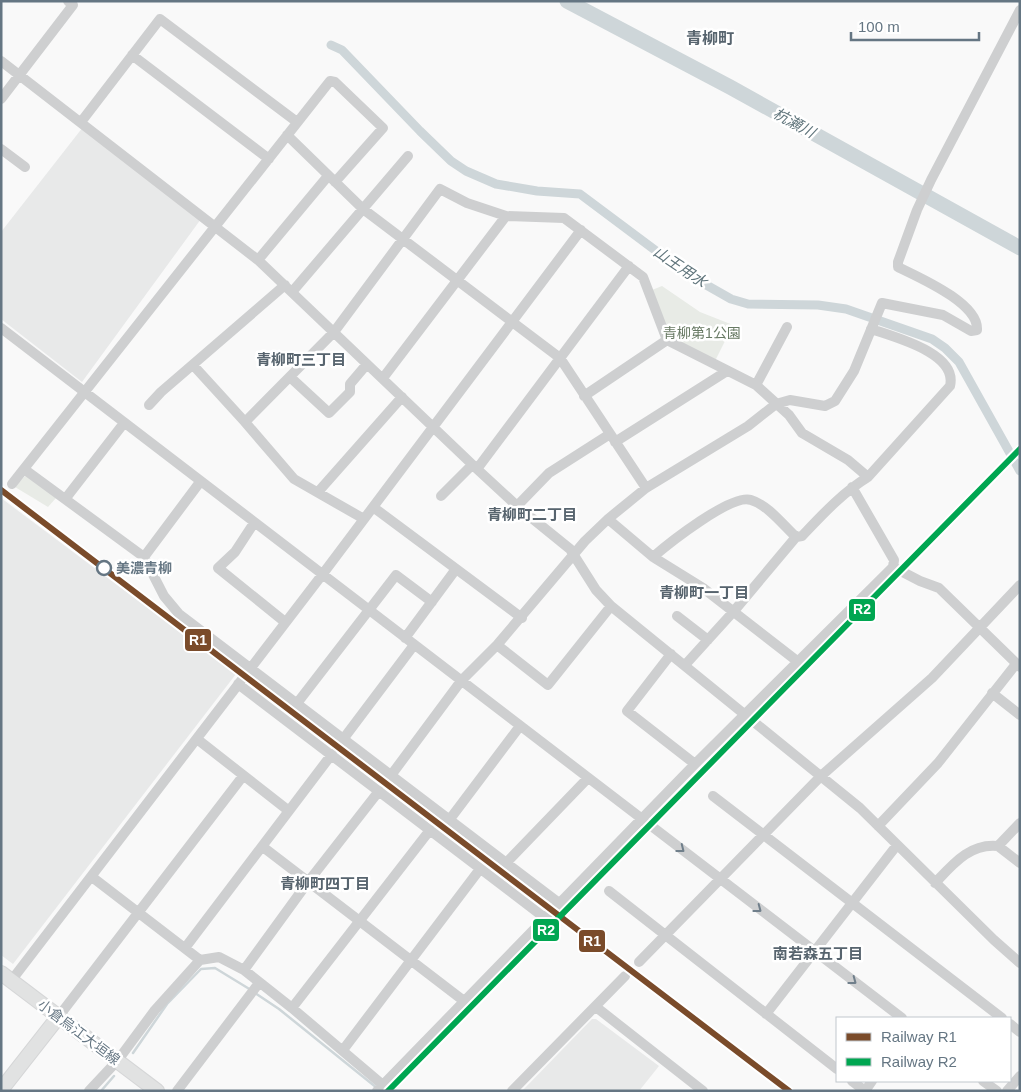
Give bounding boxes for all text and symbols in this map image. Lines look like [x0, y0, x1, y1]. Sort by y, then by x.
scale bar [851, 10, 978, 42]
text: 100 m [858, 18, 900, 35]
district label: 青柳町 [686, 30, 734, 47]
water label: 杭瀬川 [770, 104, 820, 142]
water label: 山王用水 [651, 243, 712, 292]
park label: 青柳第1公園 [663, 325, 741, 341]
district label: 青柳町三丁目 [256, 351, 346, 368]
district label: 青柳町二丁目 [487, 506, 577, 523]
marker: 美濃青柳 [96, 560, 112, 576]
place label: 美濃青柳 [116, 560, 172, 576]
district label: 青柳町一丁目 [659, 584, 749, 601]
line badge: R2 [848, 598, 876, 622]
text: R2 [853, 601, 871, 617]
line badge: R1 [184, 628, 212, 652]
text: R1 [189, 632, 207, 648]
one-way arrow [675, 844, 684, 852]
district label: 青柳町四丁目 [280, 875, 370, 892]
one-way arrow [752, 903, 762, 912]
line badge: R2 [532, 918, 560, 942]
text: R2 [537, 922, 555, 938]
line badge: R1 [578, 929, 606, 953]
text: R1 [583, 933, 601, 949]
district label: 南若森五丁目 [773, 945, 863, 962]
one-way arrow [847, 975, 857, 984]
street label: 小倉烏江大垣線 [35, 996, 123, 1068]
legend [836, 1017, 1011, 1082]
text: Railway R1 [881, 1028, 957, 1045]
text: Railway R2 [881, 1053, 957, 1070]

